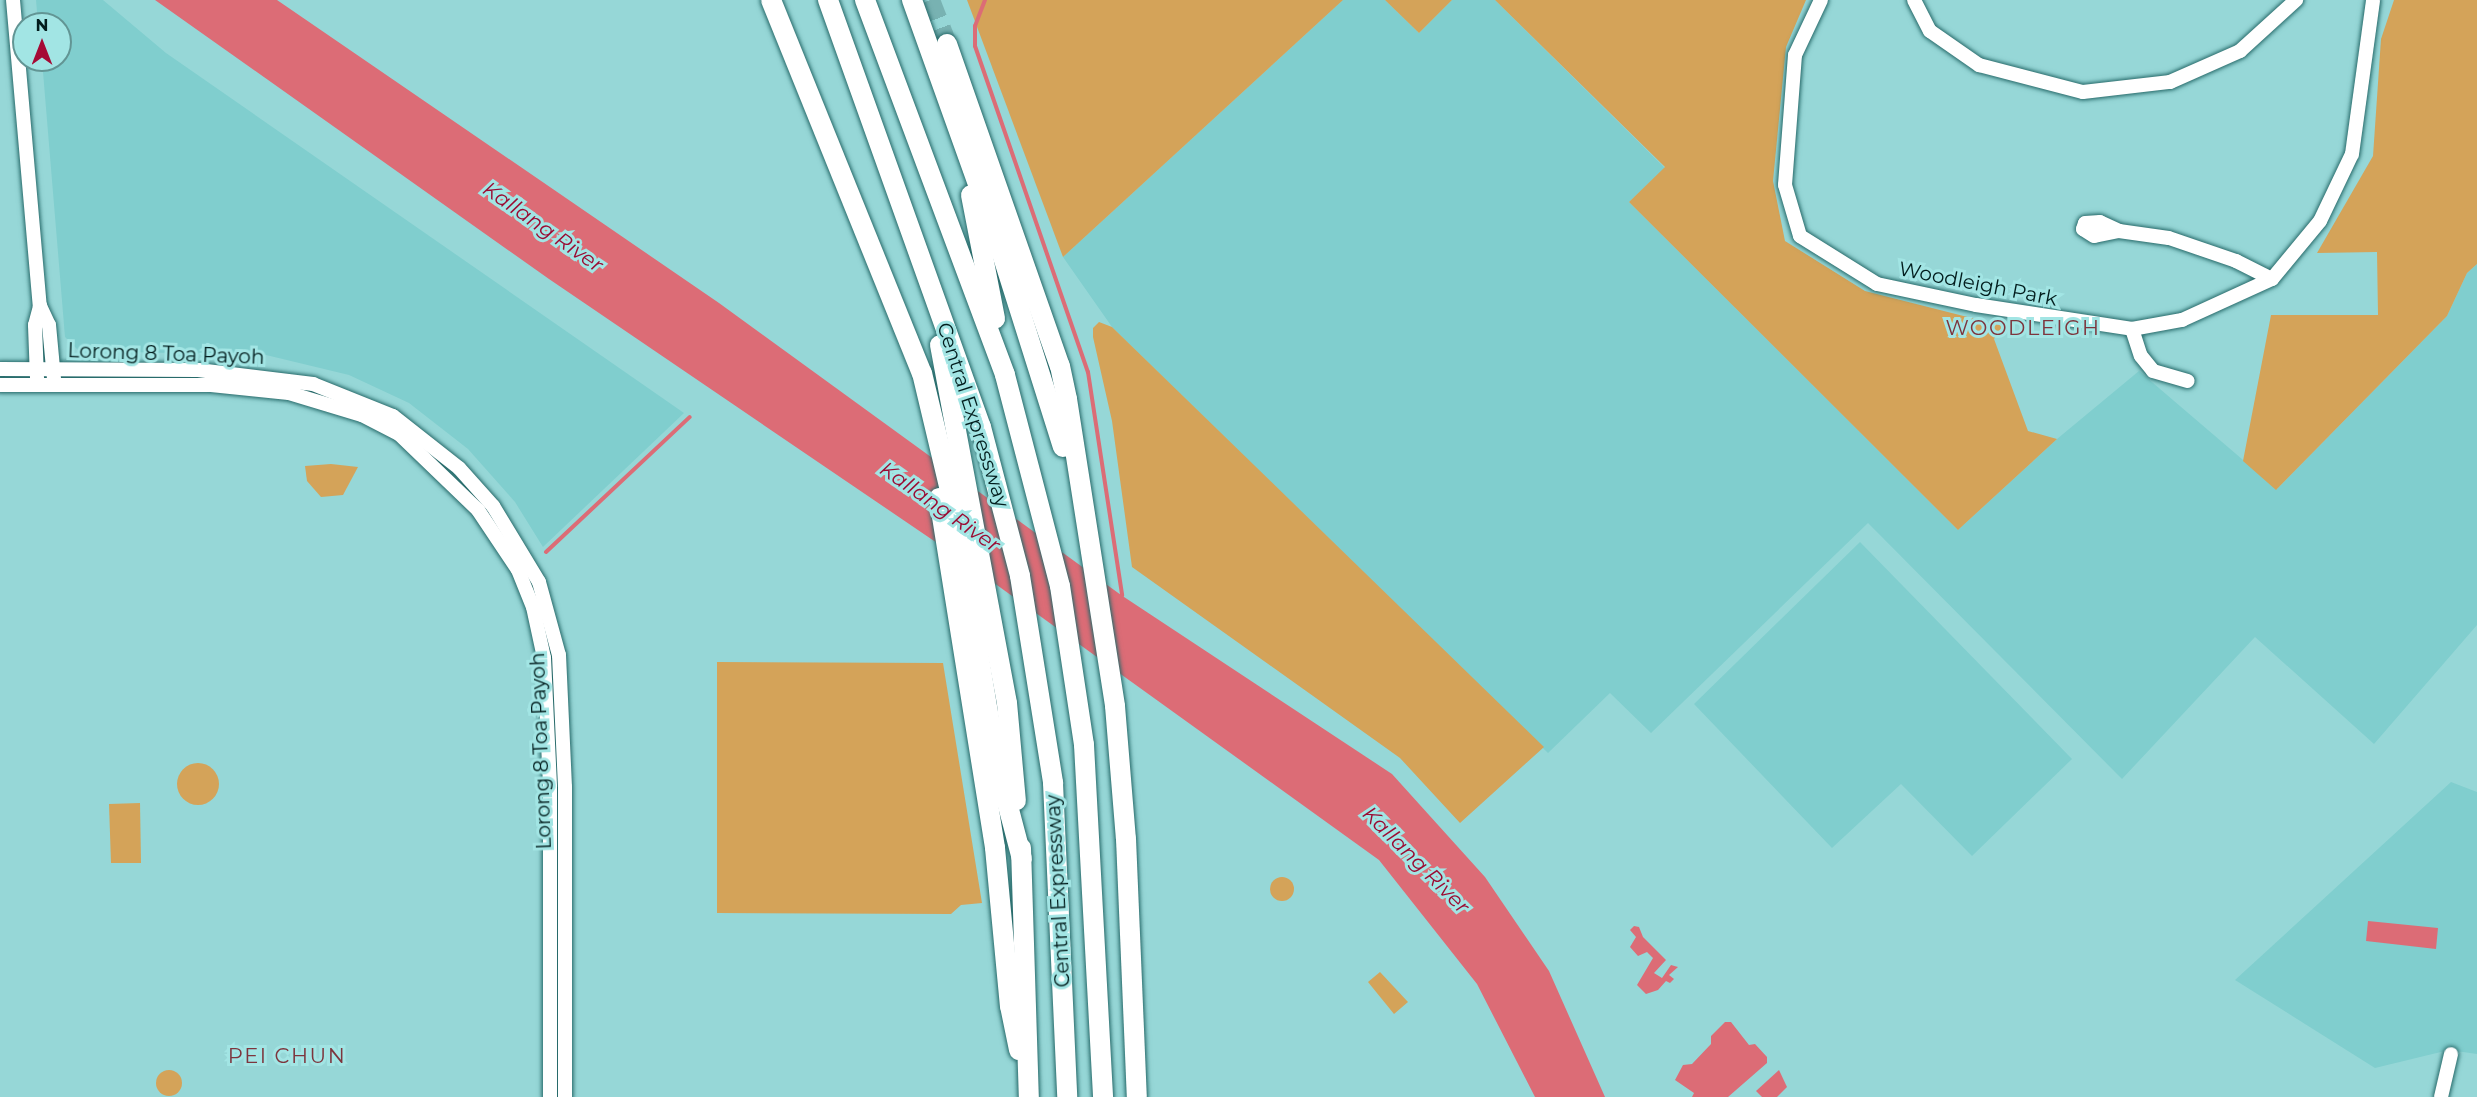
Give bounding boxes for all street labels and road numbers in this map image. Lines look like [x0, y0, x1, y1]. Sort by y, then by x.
street label: Woodleigh Park [1897, 257, 2059, 311]
street label: Central Expressway [932, 320, 1014, 510]
street label: Lorong 8 Toa Payoh [67, 339, 265, 369]
street label: Lorong 8 Toa Payoh [526, 652, 556, 850]
street label: Central Expressway [1041, 794, 1075, 988]

